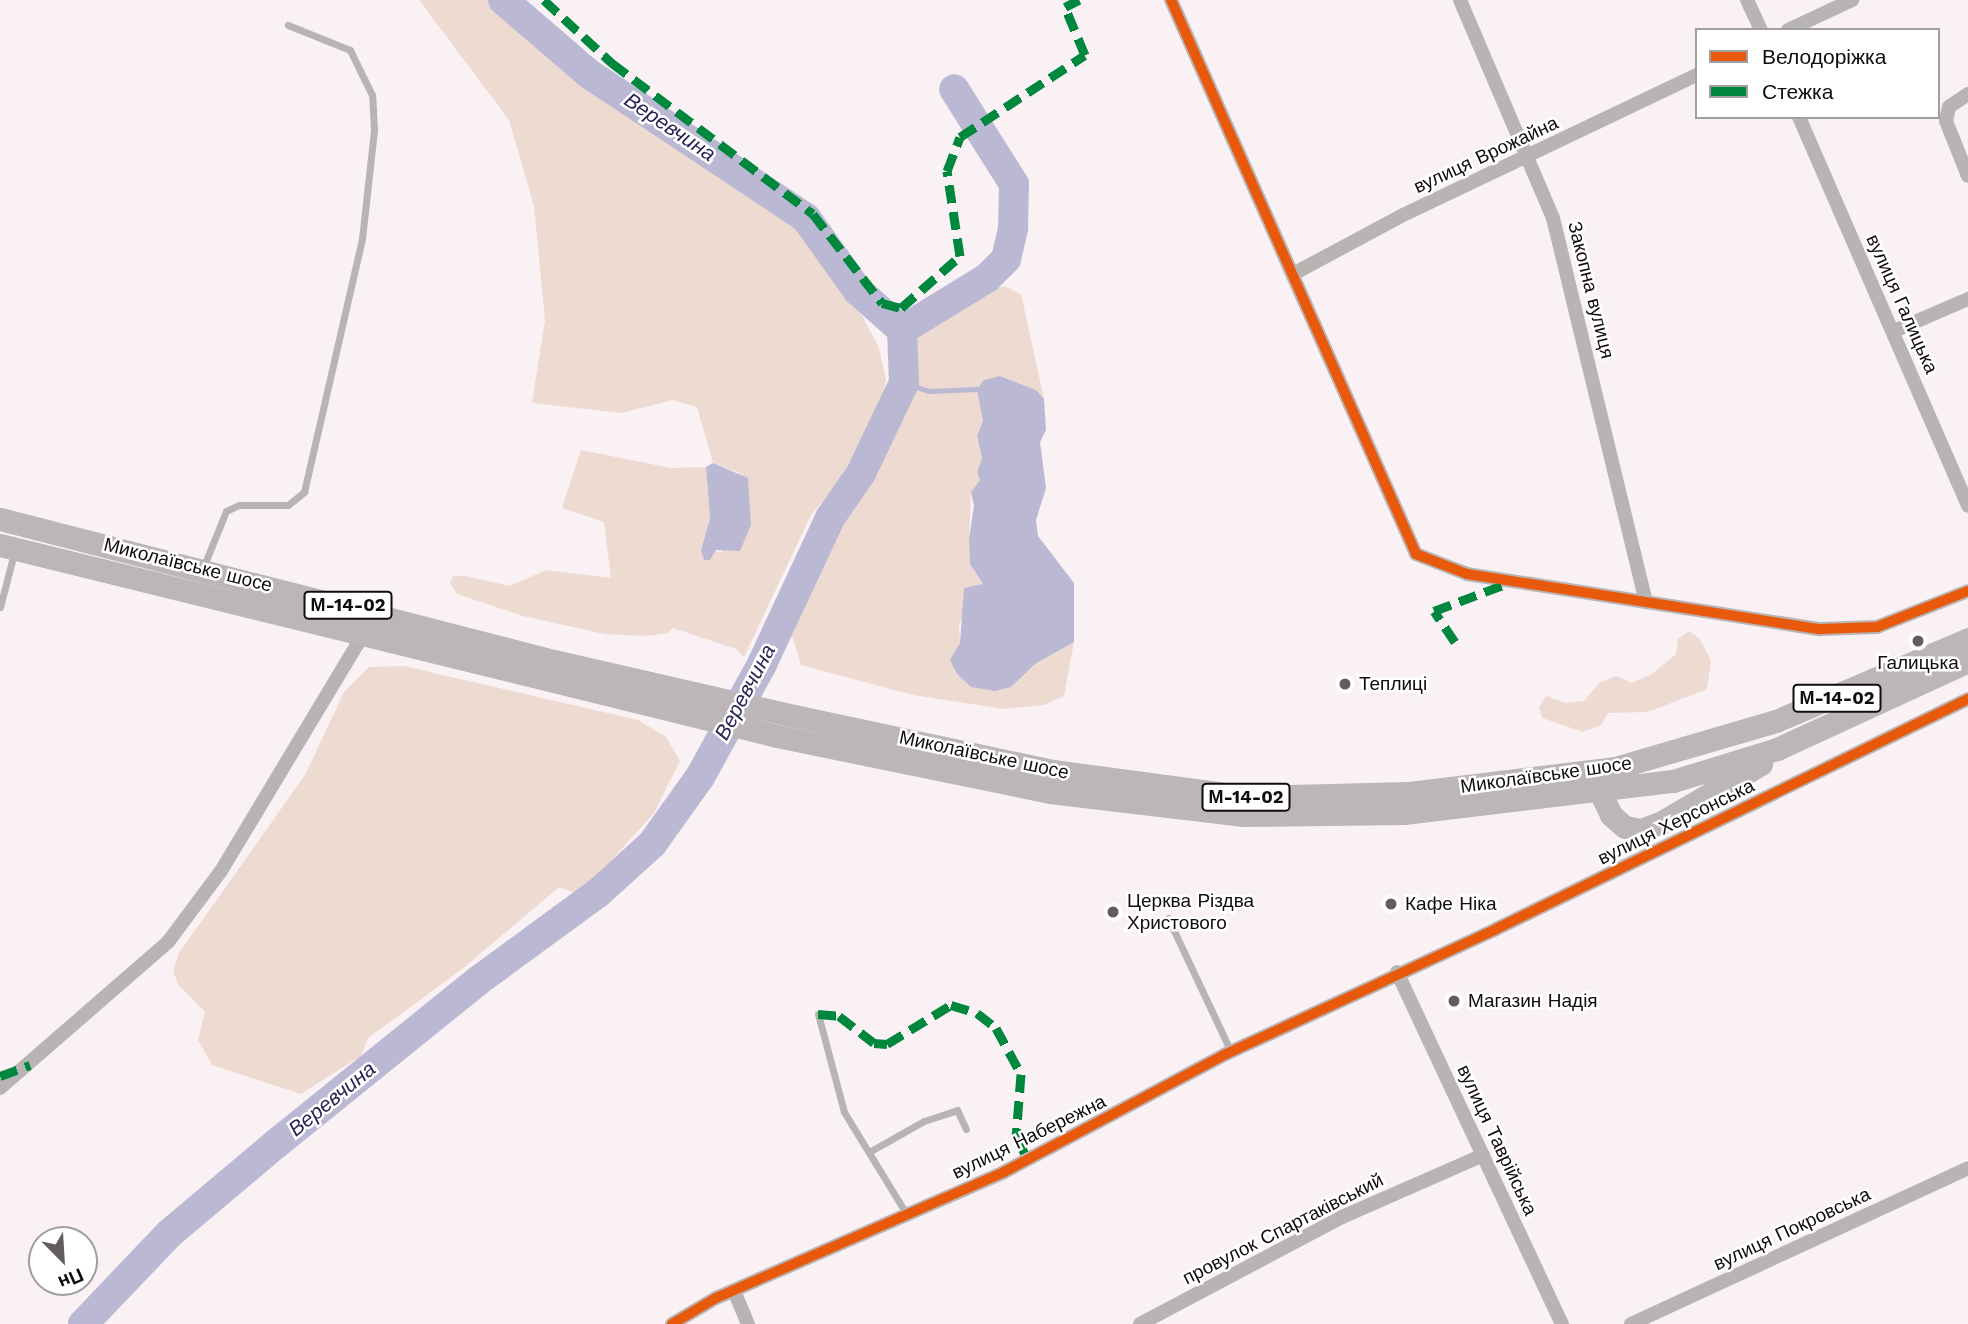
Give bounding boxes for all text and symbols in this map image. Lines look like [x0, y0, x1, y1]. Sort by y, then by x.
legend [1695, 28, 1940, 119]
text: Велодоріжка [1762, 44, 1886, 69]
text: Стежка [1762, 79, 1833, 104]
water label: Веревчина [620, 87, 720, 167]
street label: вулиця Врожайна [1410, 112, 1562, 198]
street label: Закопна вулиця [1563, 219, 1619, 361]
street label: вулиця Галицька [1861, 231, 1943, 377]
street label: Миколаївське шосе [101, 533, 275, 597]
road number: М-14-02 [302, 590, 394, 620]
marker: Галицька [1910, 633, 1926, 649]
water label: Веревчина [709, 640, 781, 744]
place label: Галицька [1877, 652, 1959, 674]
place label: Теплиці [1359, 673, 1427, 695]
marker: Теплиці [1337, 676, 1353, 692]
road number: М-14-02 [1792, 684, 1882, 712]
street label: Миколаївське шосе [897, 726, 1071, 784]
street label: Миколаївське шосе [1459, 752, 1633, 798]
street label: вулиця Херсонська [1594, 774, 1758, 870]
road number: М-14-02 [1200, 782, 1292, 812]
place label: Церква Різдва Христового [1127, 890, 1254, 934]
place label: Кафе Ніка [1405, 893, 1497, 915]
marker: Кафе Ніка [1383, 896, 1399, 912]
marker: Церква Різдва Христового [1105, 904, 1121, 920]
place label: Магазин Надія [1468, 990, 1598, 1012]
marker: Магазин Надія [1446, 993, 1462, 1009]
water label: Веревчина [283, 1056, 381, 1142]
street label: вулиця Таврійська [1452, 1061, 1542, 1219]
street label: вулиця Набережна [948, 1090, 1110, 1184]
street label: провулок Спартаківський [1179, 1168, 1387, 1290]
street label: вулиця Покровська [1710, 1183, 1874, 1275]
north arrow [28, 1226, 98, 1296]
text: Пн [55, 1263, 87, 1294]

